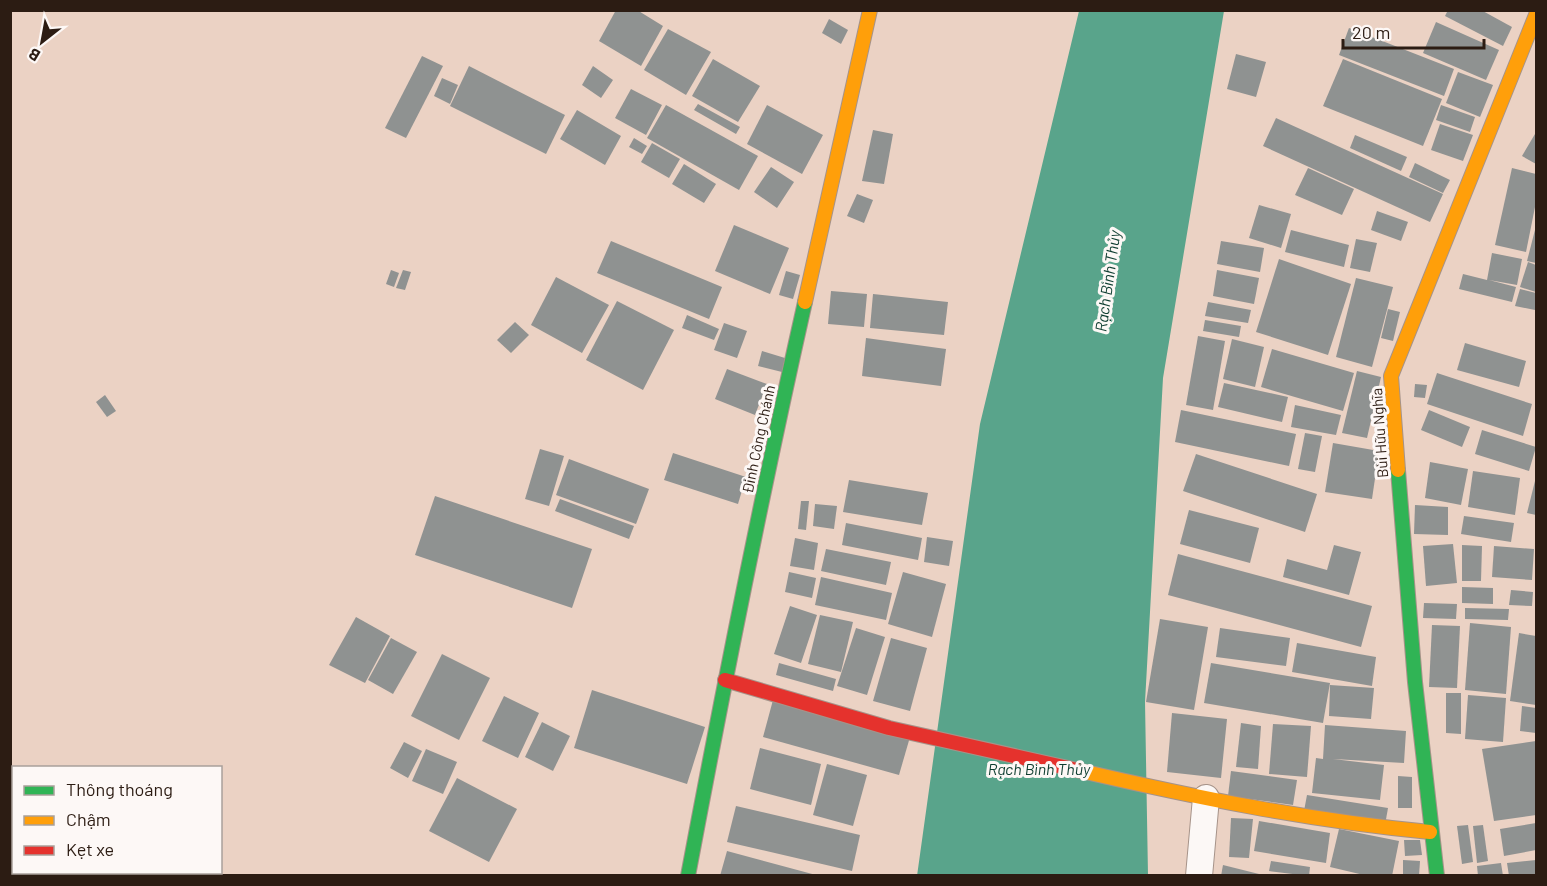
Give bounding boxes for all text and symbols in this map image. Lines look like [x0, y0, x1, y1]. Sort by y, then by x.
north arrow [12, 12, 72, 72]
scale bar [1343, 12, 1484, 50]
text: 20 m [1352, 21, 1390, 43]
text: B [25, 45, 43, 66]
water label: Rạch Bình Thủy [1090, 228, 1124, 333]
street label: Đinh Công Chánh [738, 383, 778, 495]
street label: Bùi Hữu Nghĩa [1367, 387, 1391, 479]
water label: Rạch Bình Thủy [988, 759, 1091, 778]
legend [12, 766, 222, 874]
text: Thông thoáng [66, 778, 173, 800]
text: Chậm [66, 808, 111, 830]
text: Kẹt xe [66, 838, 114, 860]

